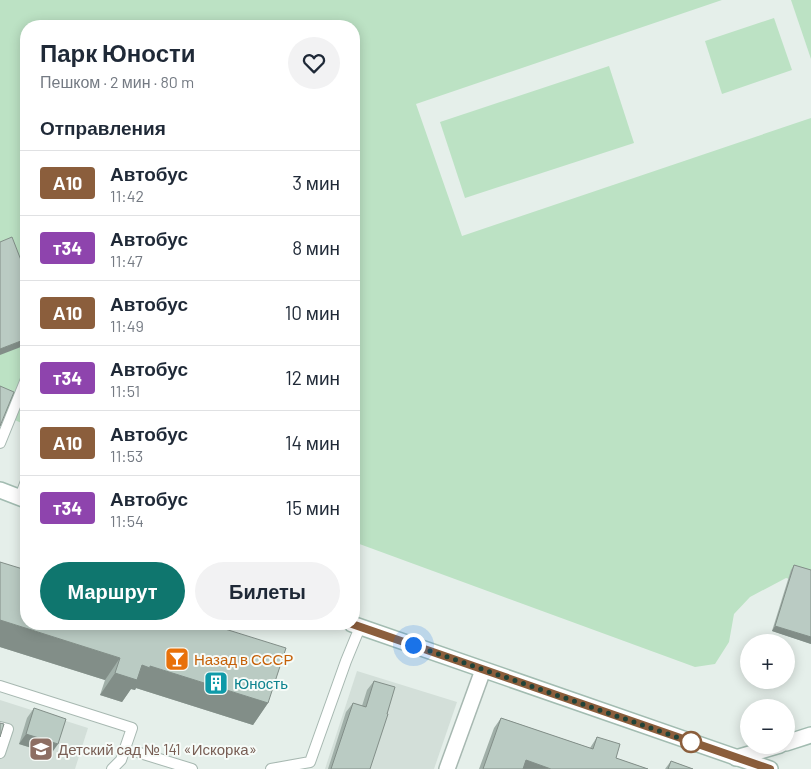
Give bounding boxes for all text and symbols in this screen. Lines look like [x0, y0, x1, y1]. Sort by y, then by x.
button: heart [288, 37, 340, 89]
text: Парк Юности [40, 38, 196, 67]
text: Пешком · 2 мин · 80 m [40, 72, 194, 91]
text: Отправления [40, 116, 166, 139]
text: Автобус [110, 162, 188, 185]
text: 3 мин [292, 171, 340, 194]
text: А10 [53, 172, 82, 194]
text: 11:42 [110, 186, 144, 205]
text: Автобус [110, 227, 188, 250]
text: 8 мин [292, 236, 340, 259]
text: т34 [53, 237, 82, 259]
text: 11:47 [110, 251, 143, 270]
text: Автобус [110, 292, 188, 315]
text: 10 мин [285, 301, 340, 324]
text: А10 [53, 302, 82, 324]
text: 11:49 [110, 316, 144, 335]
text: Автобус [110, 357, 188, 380]
text: 12 мин [285, 366, 340, 389]
text: т34 [53, 367, 82, 389]
text: 11:51 [110, 381, 140, 400]
text: Автобус [110, 422, 188, 445]
text: 14 мин [285, 431, 340, 454]
text: А10 [53, 432, 82, 454]
text: 11:53 [110, 446, 143, 465]
text: Автобус [110, 487, 188, 510]
text: 15 мин [286, 496, 340, 519]
text: т34 [53, 497, 82, 519]
text: 11:54 [110, 511, 144, 530]
button: Маршрут [40, 562, 185, 620]
button: Билеты [195, 562, 340, 620]
your location [401, 633, 426, 658]
map controls [740, 634, 795, 754]
button: + [740, 634, 795, 689]
bar icon: Назад в СССР [164, 646, 190, 672]
place label: Назад в СССР [194, 650, 293, 668]
building icon: Юность [203, 670, 229, 696]
place label: Юность [234, 674, 288, 692]
button: − [740, 699, 795, 754]
unlabelled marker [680, 731, 702, 753]
school or university icon: Детский сад № 141 «Искорка» [28, 736, 54, 762]
place label: Детский сад № 141 «Искорка» [58, 740, 257, 758]

